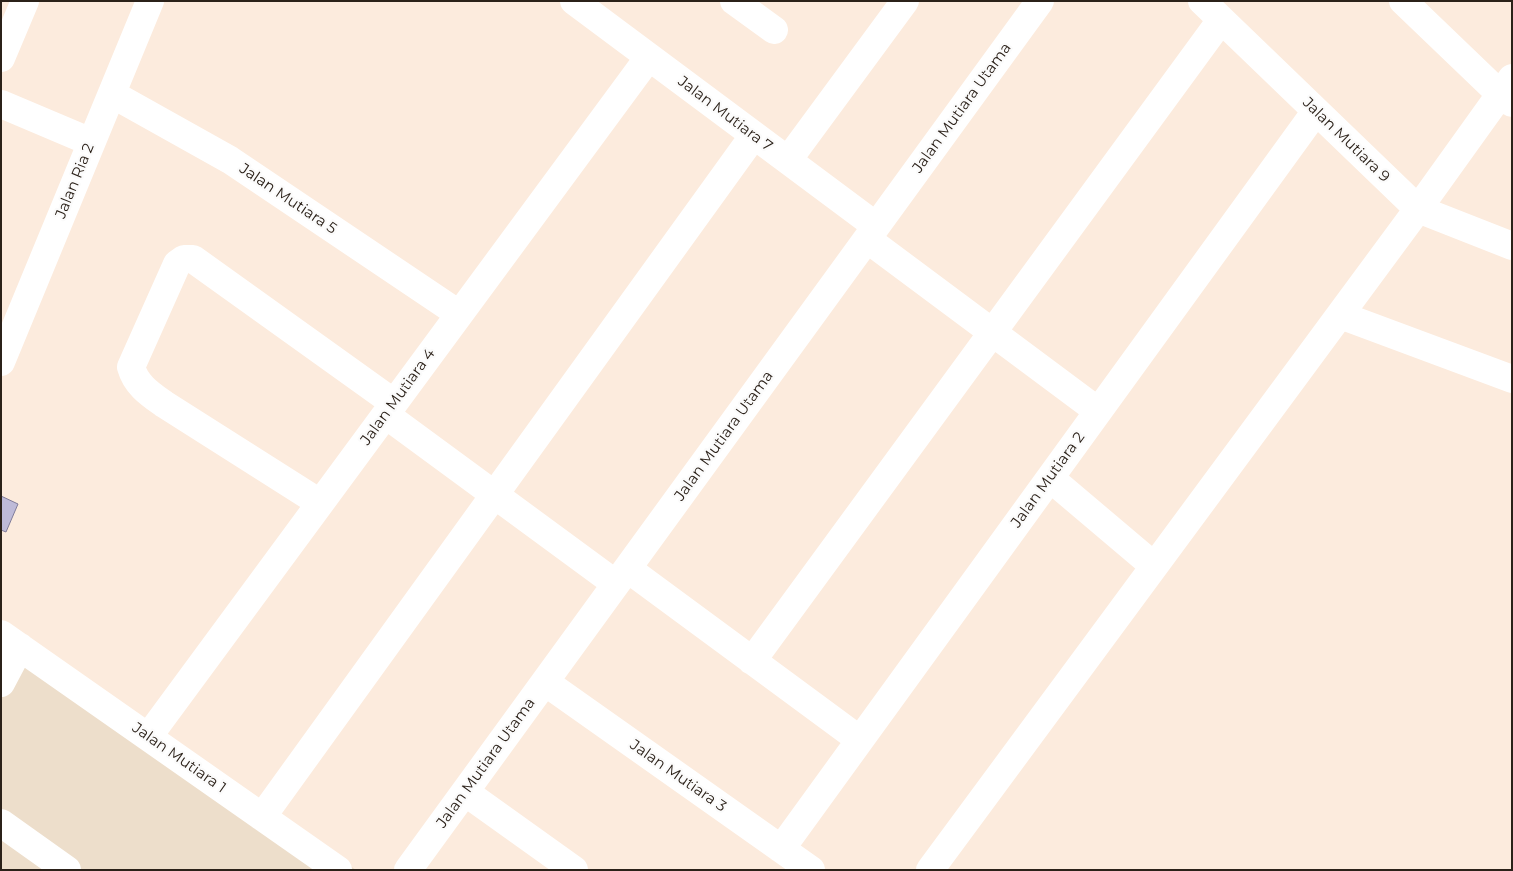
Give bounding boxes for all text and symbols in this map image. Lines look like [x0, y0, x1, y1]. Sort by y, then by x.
street label: Jalan Mutiara Utama [909, 40, 1015, 176]
street label: Jalan Mutiara 7 [674, 73, 776, 155]
street label: Jalan Mutiara 9 [1299, 94, 1393, 186]
street label: Jalan Ria 2 [52, 141, 98, 221]
street label: Jalan Mutiara 5 [236, 160, 340, 238]
street label: Jalan Mutiara 4 [357, 345, 439, 449]
street label: Jalan Mutiara Utama [671, 368, 777, 504]
street label: Jalan Mutiara 2 [1007, 429, 1089, 531]
street label: Jalan Mutiara Utama [433, 695, 539, 831]
street label: Jalan Mutiara 1 [129, 719, 229, 797]
street label: Jalan Mutiara 3 [626, 736, 730, 816]

